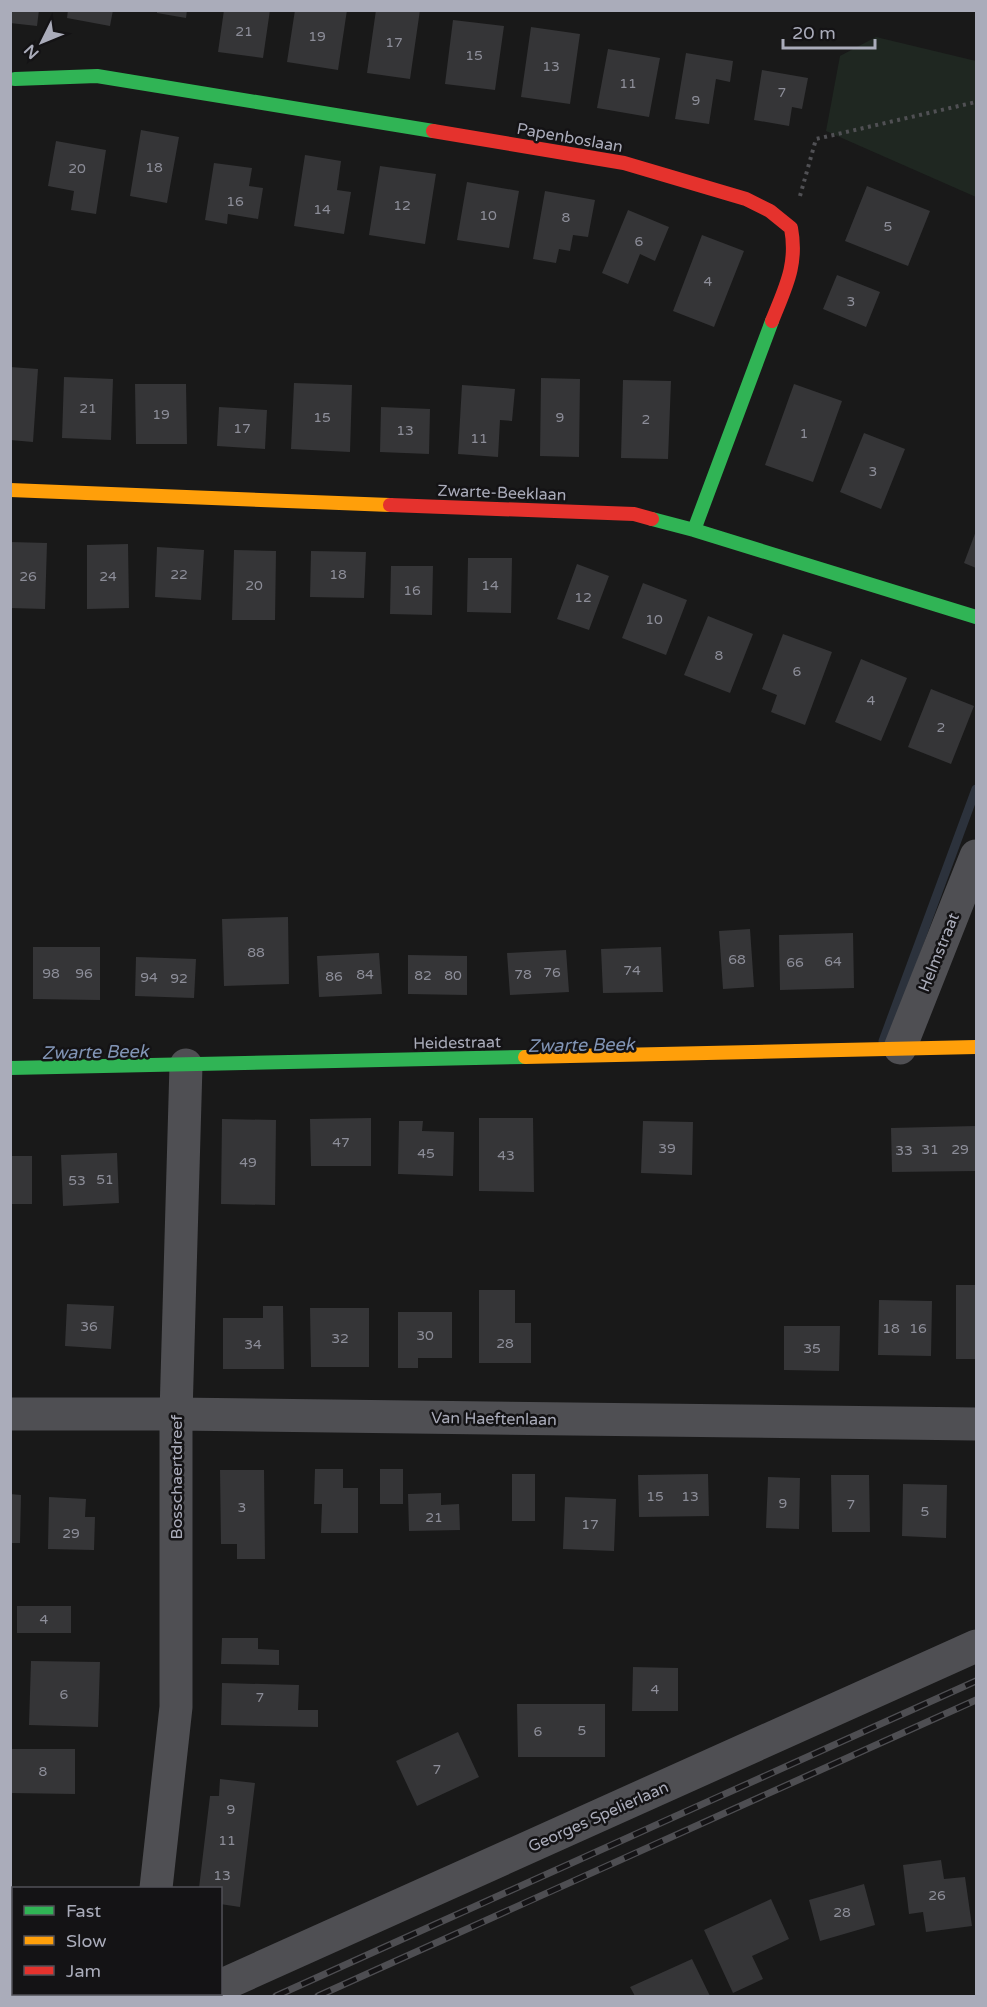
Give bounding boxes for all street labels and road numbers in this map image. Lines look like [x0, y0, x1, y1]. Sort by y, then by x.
street label: Papenboslaan [515, 119, 624, 157]
street label: Zwarte-Beeklaan [437, 481, 567, 505]
street label: Helmstraat [914, 910, 964, 995]
street label: Heidestraat [413, 1032, 501, 1054]
street label: Van Haeftenlaan [431, 1408, 557, 1430]
street label: Bosschaertdreef [167, 1414, 187, 1539]
street label: Georges Spelierlaan [525, 1777, 672, 1857]

